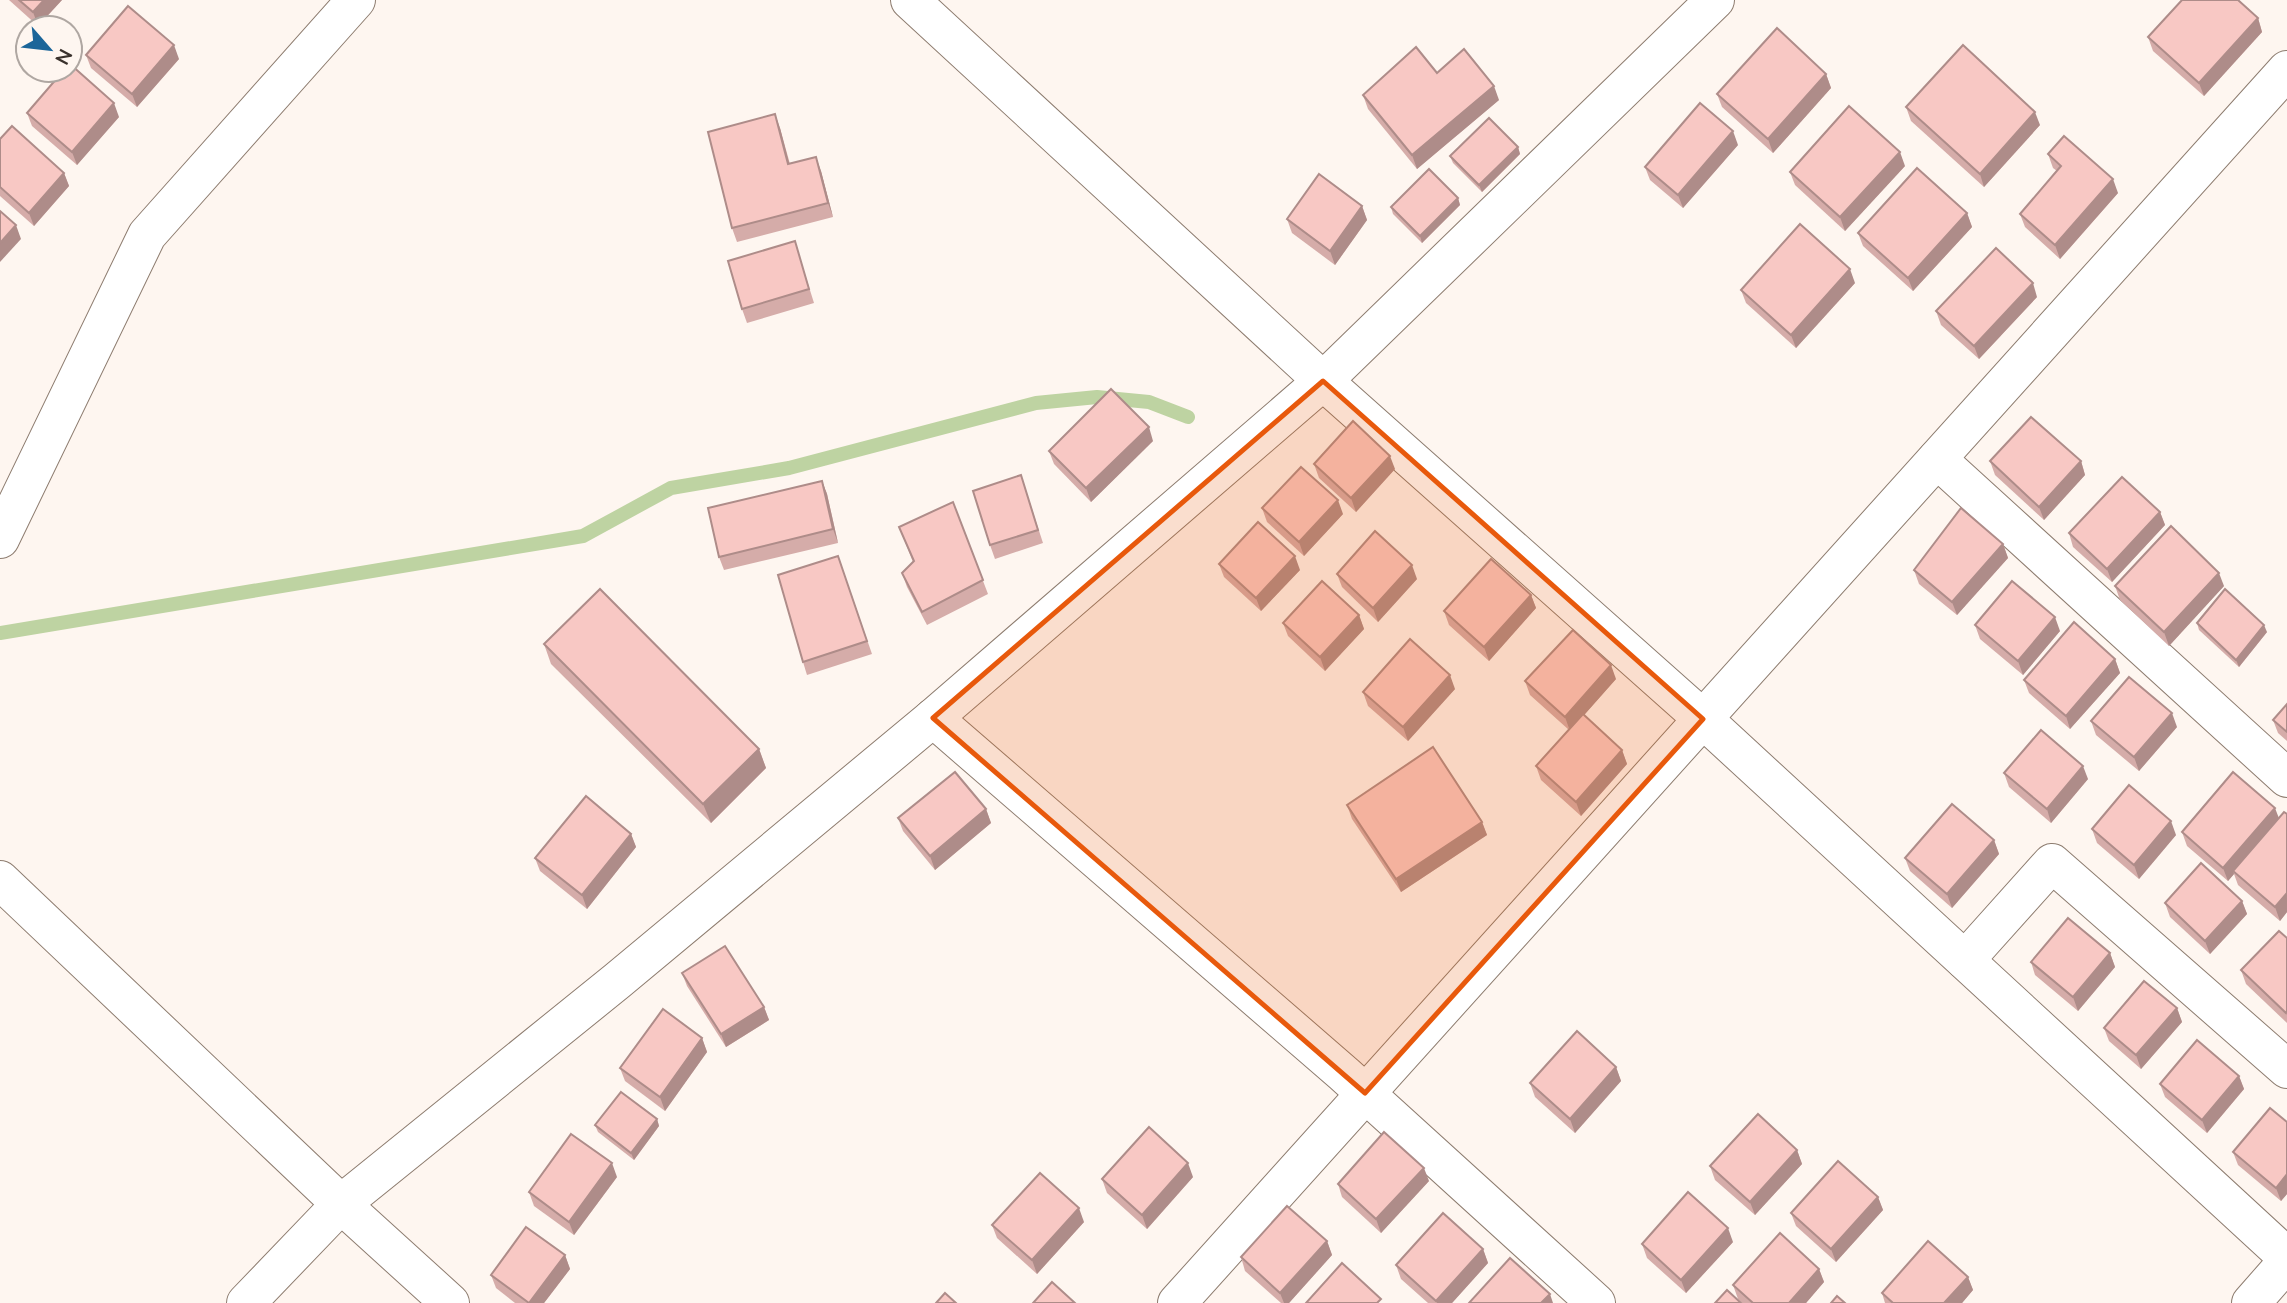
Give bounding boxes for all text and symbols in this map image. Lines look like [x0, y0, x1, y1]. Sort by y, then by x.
north arrow [14, 14, 84, 84]
text: N [48, 44, 78, 69]

